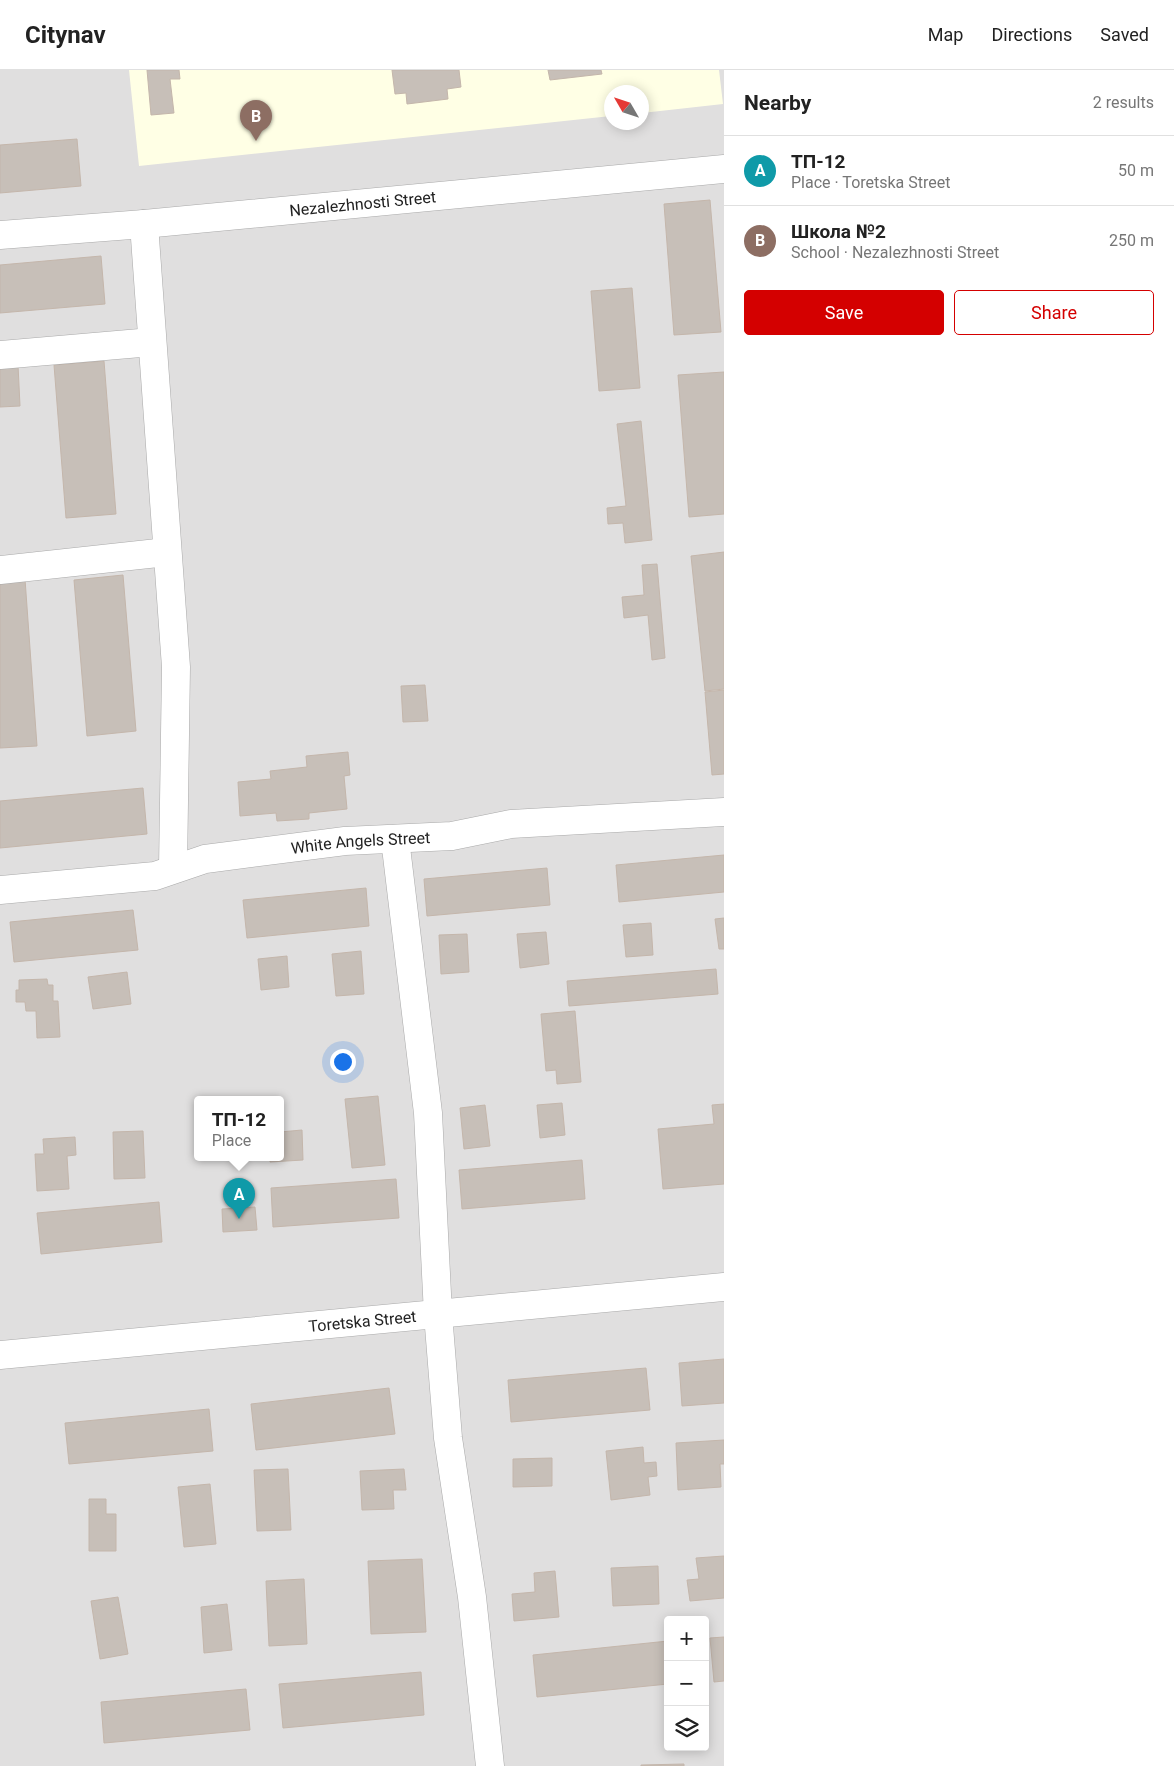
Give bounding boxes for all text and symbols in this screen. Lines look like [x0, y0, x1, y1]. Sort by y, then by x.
text: Citynav [25, 21, 106, 49]
text: Map [928, 24, 963, 45]
text: Directions [991, 24, 1072, 45]
text: Saved [1100, 24, 1149, 45]
north arrow [604, 85, 649, 130]
text: Nearby [744, 91, 811, 115]
text: 2 results [1093, 93, 1154, 112]
pin: B [240, 100, 272, 141]
text: ТП-12 [791, 150, 846, 173]
text: A [755, 161, 765, 180]
text: 50 m [1118, 161, 1154, 180]
text: Place · Toretska Street [791, 173, 951, 192]
street label: Nezalezhnosti Street [288, 187, 437, 220]
text: Школа №2 [791, 220, 886, 243]
text: B [755, 231, 765, 250]
text: 250 m [1109, 231, 1154, 250]
text: School · Nezalezhnosti Street [791, 243, 999, 262]
button: Save [744, 290, 944, 335]
button: Share [954, 290, 1154, 335]
street label: White Angels Street [290, 828, 431, 857]
your location [330, 1049, 356, 1075]
popup [194, 1096, 284, 1161]
text: ТП-12 [212, 1108, 266, 1131]
text: Place [212, 1131, 251, 1150]
pin: A [223, 1178, 255, 1219]
street label: Toretska Street [308, 1306, 417, 1335]
map controls [664, 1616, 709, 1751]
button: + [664, 1616, 709, 1661]
button: − [664, 1661, 709, 1706]
button: layers [664, 1706, 709, 1751]

